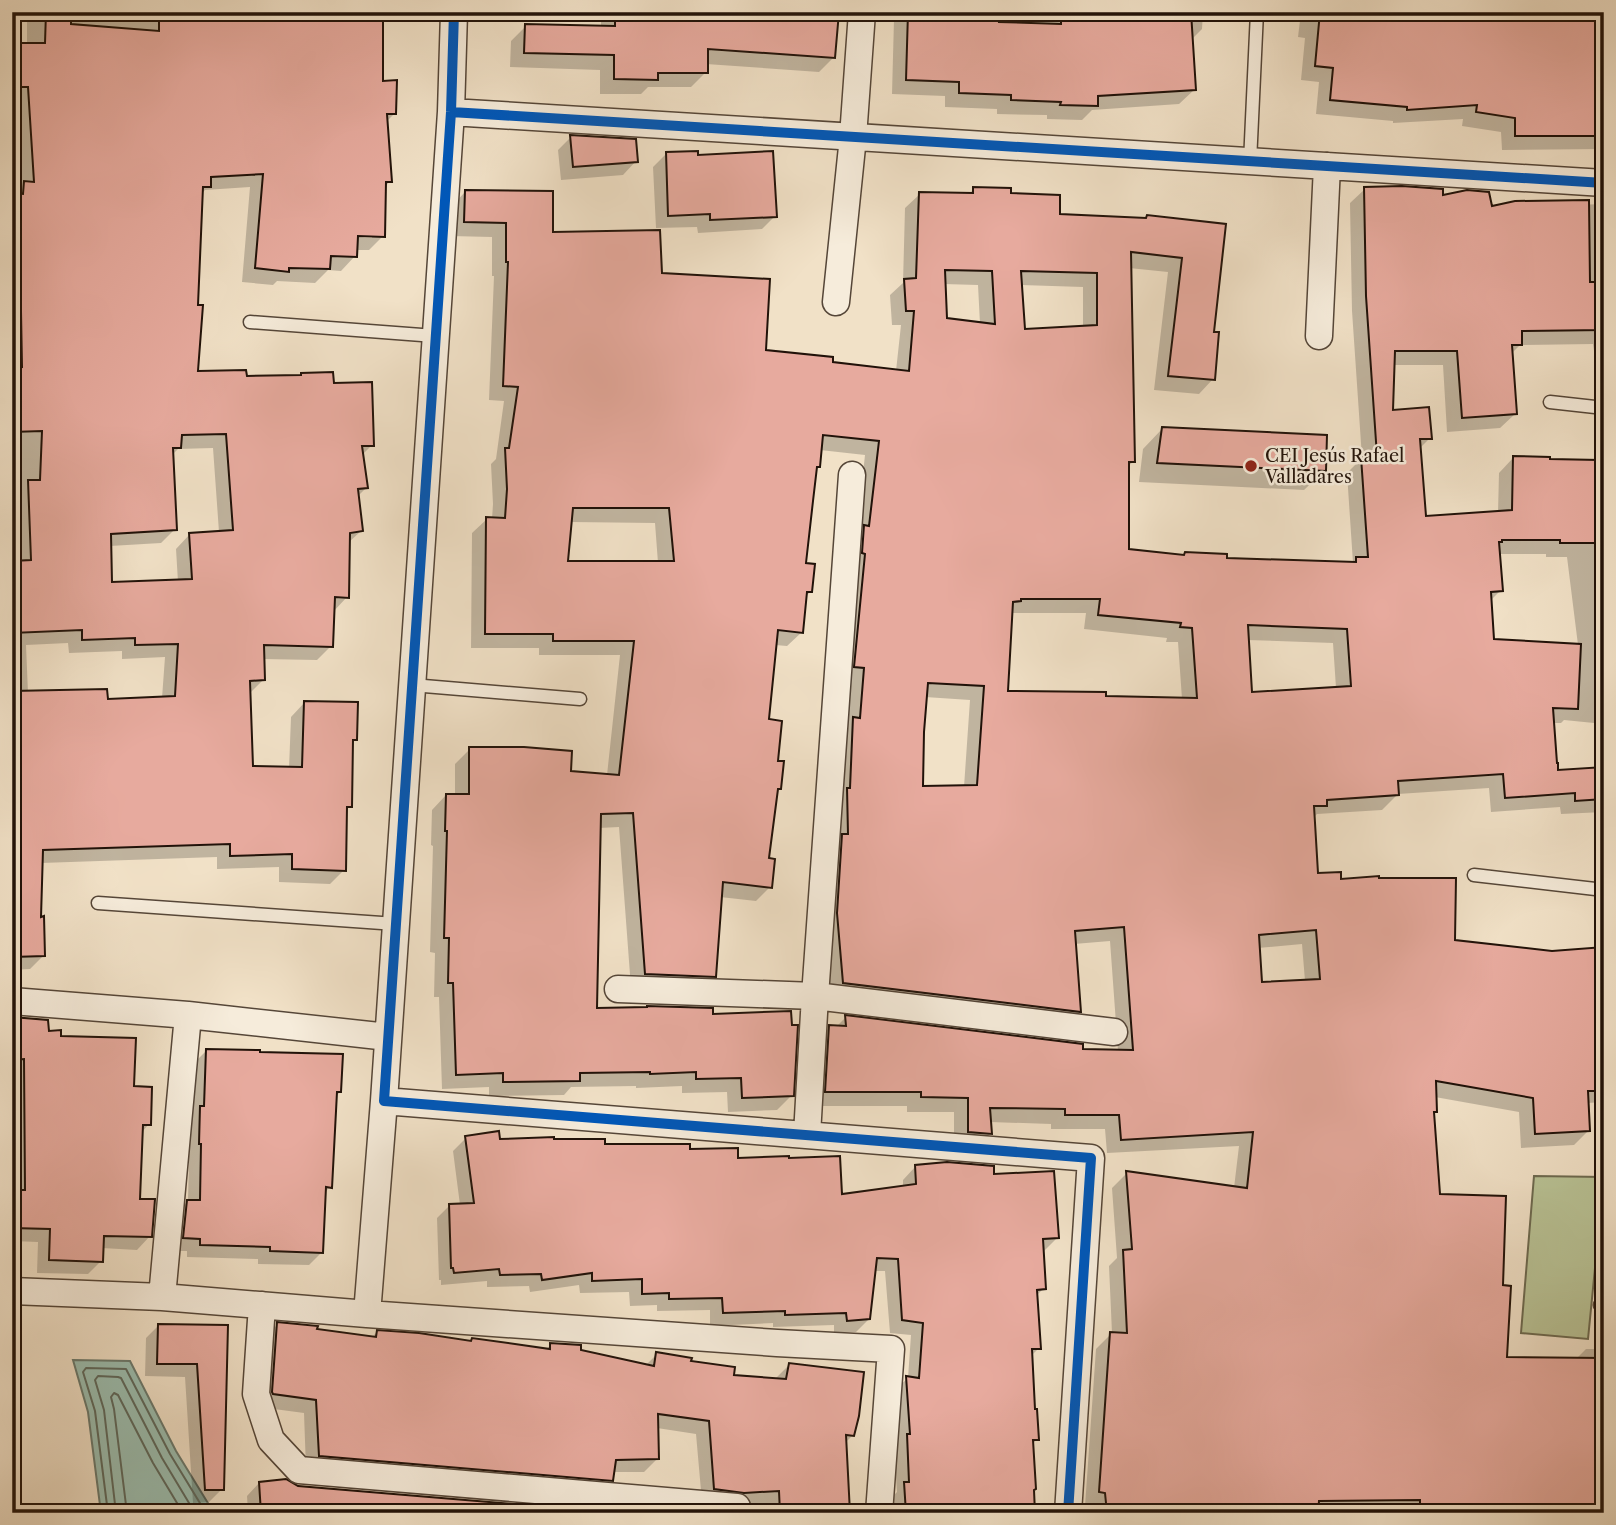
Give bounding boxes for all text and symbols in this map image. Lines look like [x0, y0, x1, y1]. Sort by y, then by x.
place label: CEI Jesús Rafael Valladares [1264, 445, 1404, 488]
marker: CEI Jesús Rafael Valladares [1243, 458, 1259, 474]

